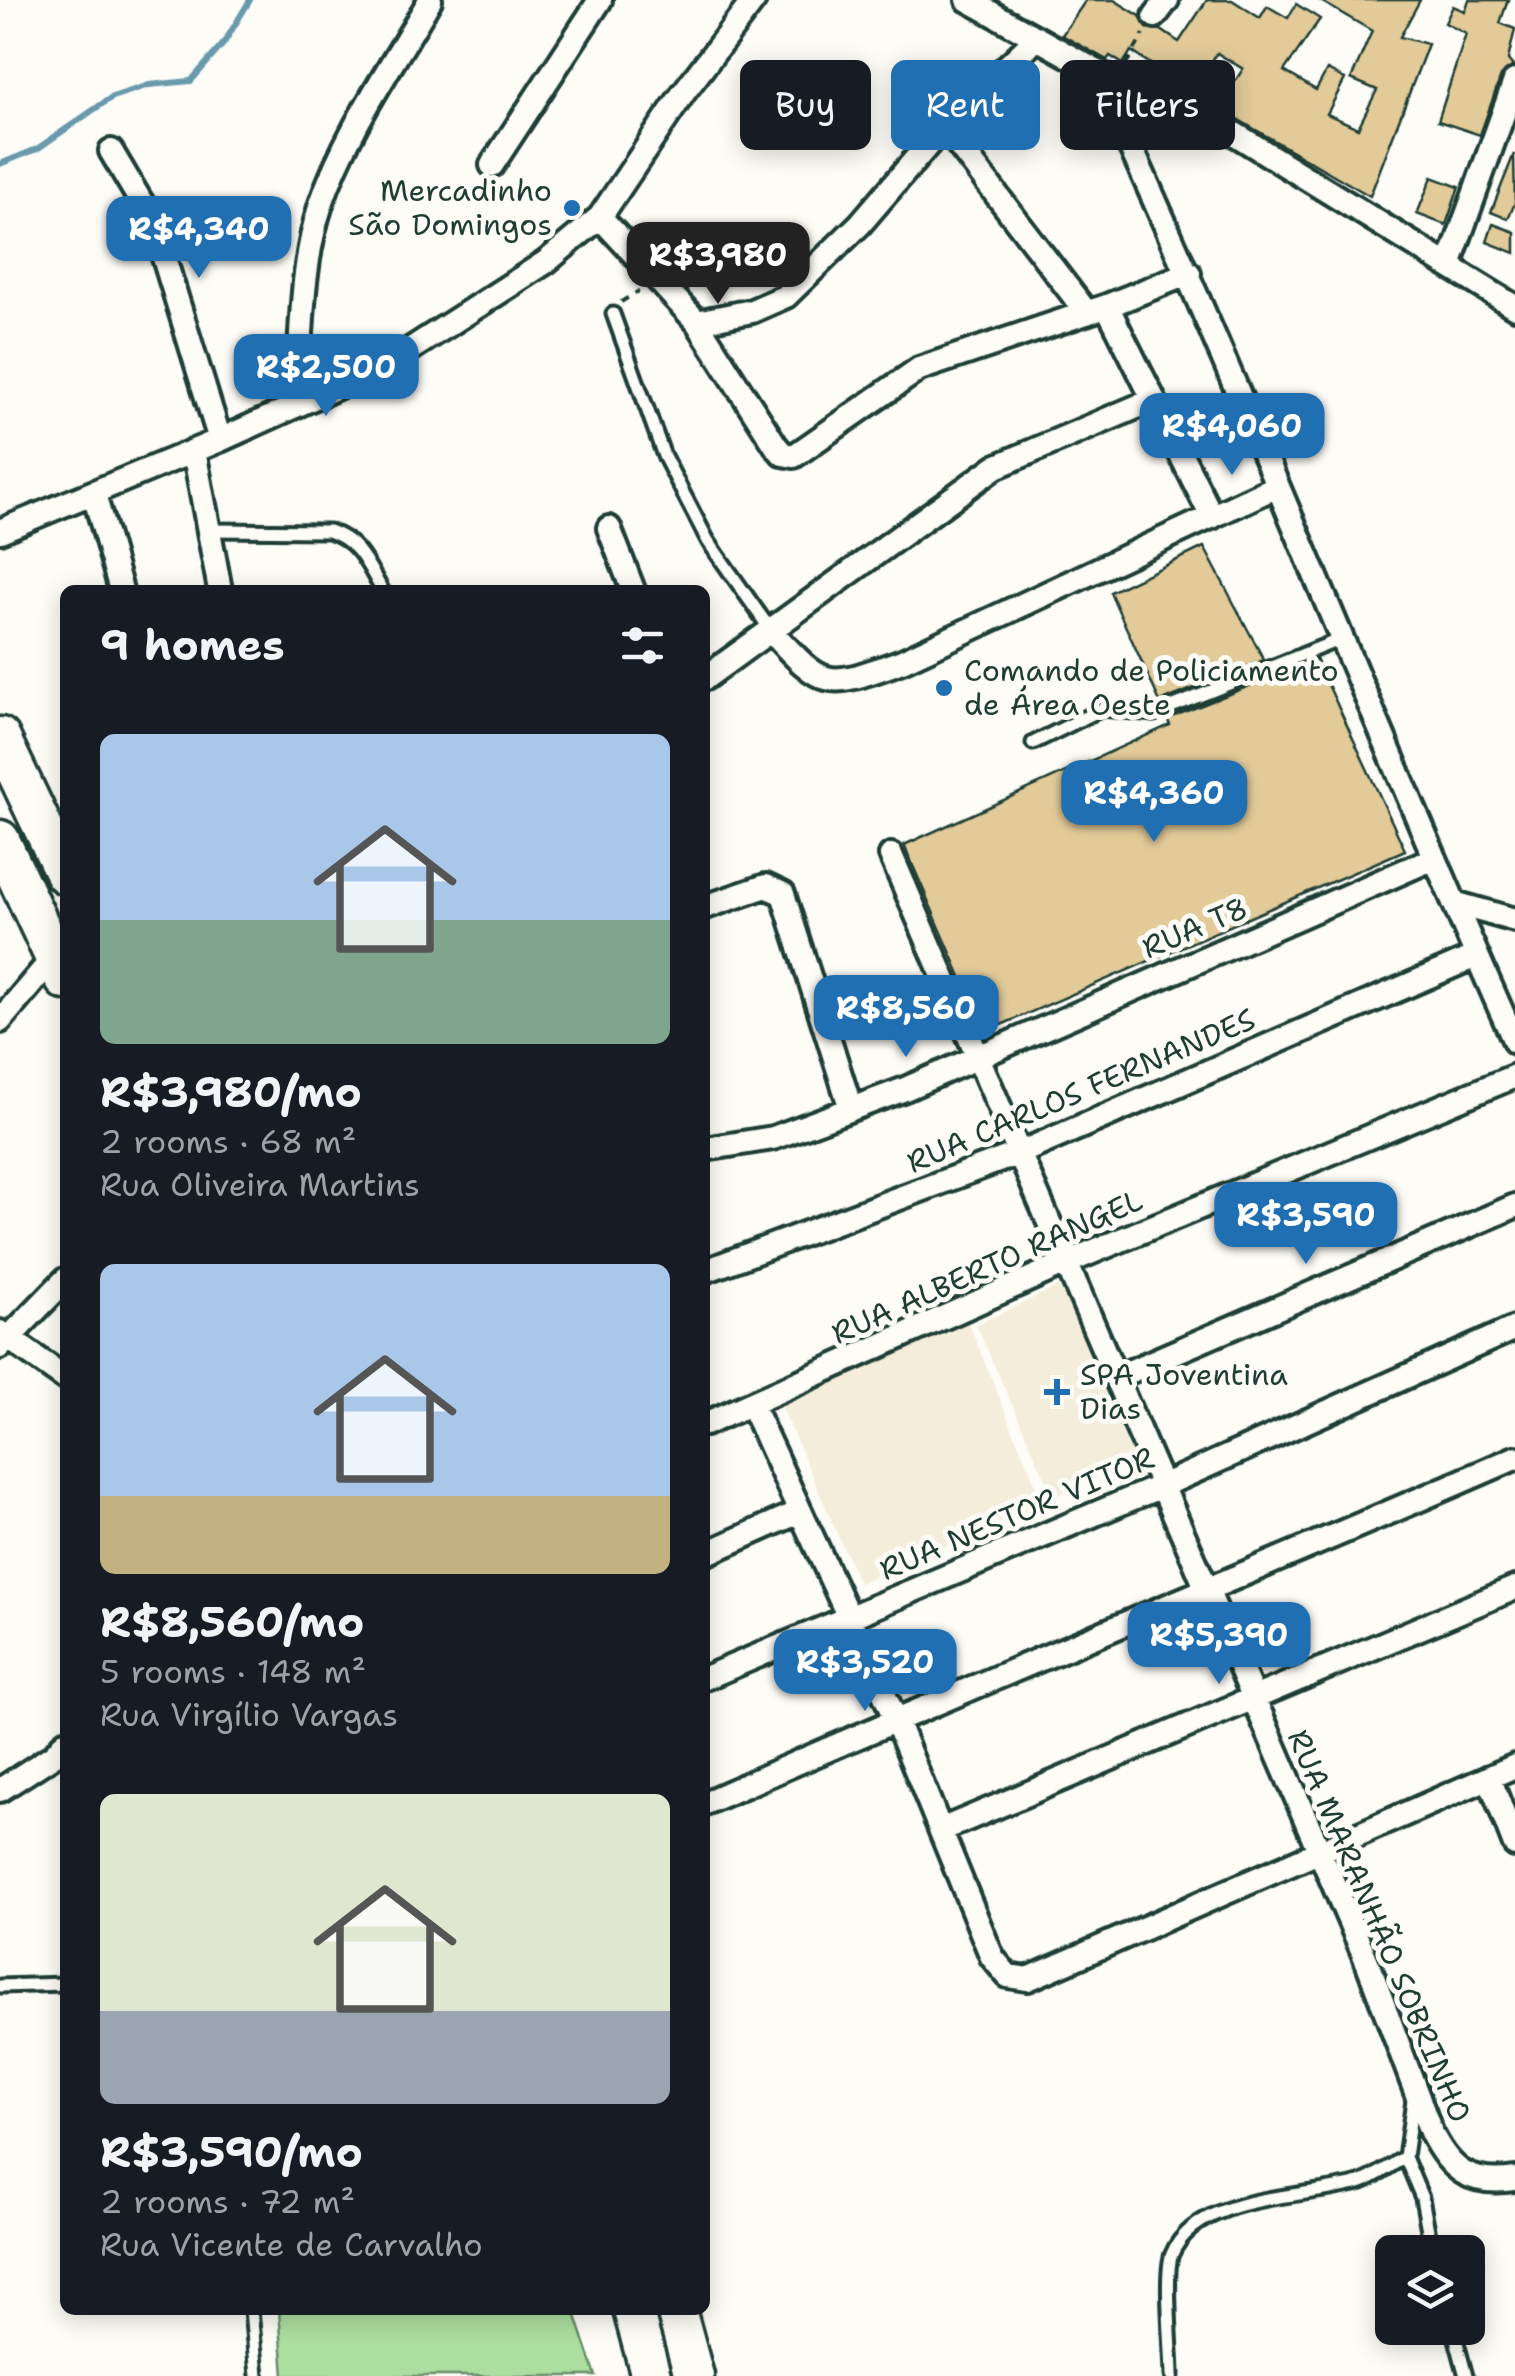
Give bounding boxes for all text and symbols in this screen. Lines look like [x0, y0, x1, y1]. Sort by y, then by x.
chip: Buy [740, 60, 871, 150]
chip: Rent [891, 60, 1040, 150]
chip: Filters [1060, 60, 1235, 150]
place label: Mercadinho São Domingos [348, 170, 552, 245]
pin: R$4,340 [107, 196, 291, 281]
marker: Mercadinho São Domingos [561, 197, 583, 219]
text: R$4,340 [128, 207, 270, 250]
pin: R$3,980 [626, 222, 810, 307]
text: R$3,980 [649, 233, 787, 276]
pin: R$2,500 [234, 334, 418, 419]
text: R$2,500 [256, 345, 396, 388]
pin: R$4,060 [1140, 393, 1324, 478]
text: R$4,060 [1162, 404, 1302, 447]
text: 9 homes [100, 617, 285, 673]
icon: filters [615, 618, 670, 673]
place label: Comando de Policiamento de Área Oeste [964, 650, 1339, 725]
marker: Comando de Policiamento de Área Oeste [933, 677, 955, 699]
pin: R$4,360 [1062, 760, 1246, 845]
text: R$4,360 [1083, 771, 1225, 814]
icon: home [295, 799, 475, 979]
street label: RUA T8 [1136, 887, 1254, 968]
pin: R$8,560 [814, 975, 998, 1060]
text: R$8,560 [836, 986, 976, 1029]
street label: RUA CARLOS FERNANDES [900, 998, 1261, 1183]
text: R$3,980/mo [100, 1064, 362, 1120]
text: 2 rooms · 68 m² [100, 1120, 356, 1163]
text: Rua Oliveira Martins [100, 1163, 420, 1206]
street label: RUA ALBERTO RANGEL [825, 1179, 1149, 1354]
pin: R$3,590 [1214, 1182, 1398, 1267]
text: R$3,590 [1236, 1193, 1376, 1236]
icon: home [295, 1329, 475, 1509]
place label: SPA Joventina Dias [1080, 1354, 1288, 1429]
marker: SPA Joventina Dias [1044, 1379, 1070, 1405]
street label: RUA NESTOR VITOR [873, 1437, 1160, 1590]
text: R$8,560/mo [100, 1594, 364, 1650]
pin: R$5,390 [1127, 1602, 1311, 1687]
text: R$5,390 [1150, 1613, 1288, 1656]
pin: R$3,520 [773, 1629, 957, 1714]
text: R$3,520 [796, 1640, 934, 1683]
text: 5 rooms · 148 m² [100, 1650, 366, 1693]
text: Rua Virgílio Vargas [100, 1693, 398, 1736]
street label: RUA MARANHÃO SOBRINHO [1278, 1723, 1481, 2129]
icon: home [295, 1859, 475, 2039]
text: R$3,590/mo [100, 2124, 363, 2180]
text: 2 rooms · 72 m² [100, 2180, 355, 2223]
text: Rua Vicente de Carvalho [100, 2223, 483, 2266]
map controls [1375, 2235, 1485, 2345]
button: layers [1375, 2235, 1485, 2345]

